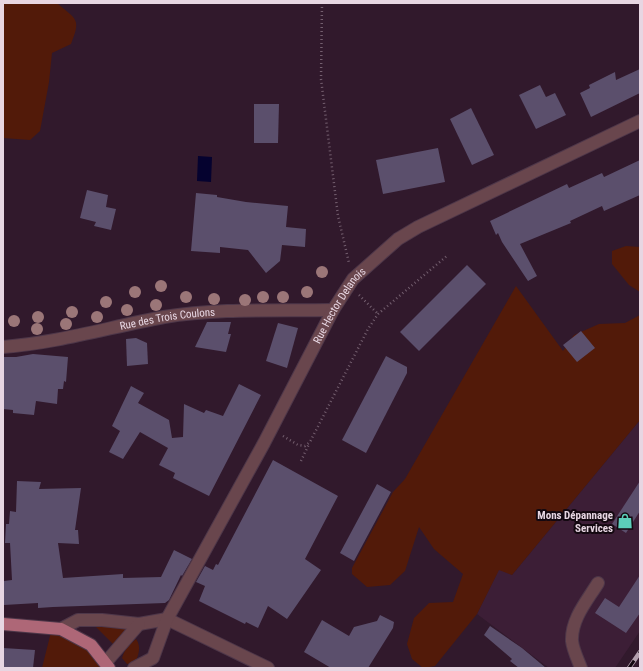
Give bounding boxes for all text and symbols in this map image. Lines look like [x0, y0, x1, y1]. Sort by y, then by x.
street label: Rue Hector Delanois [310, 265, 368, 346]
street label: Rue des Trois Coulons [118, 305, 215, 333]
place label: Mons Dépannage Services [537, 509, 613, 535]
shop icon: Mons Dépannage Services [616, 512, 634, 530]

